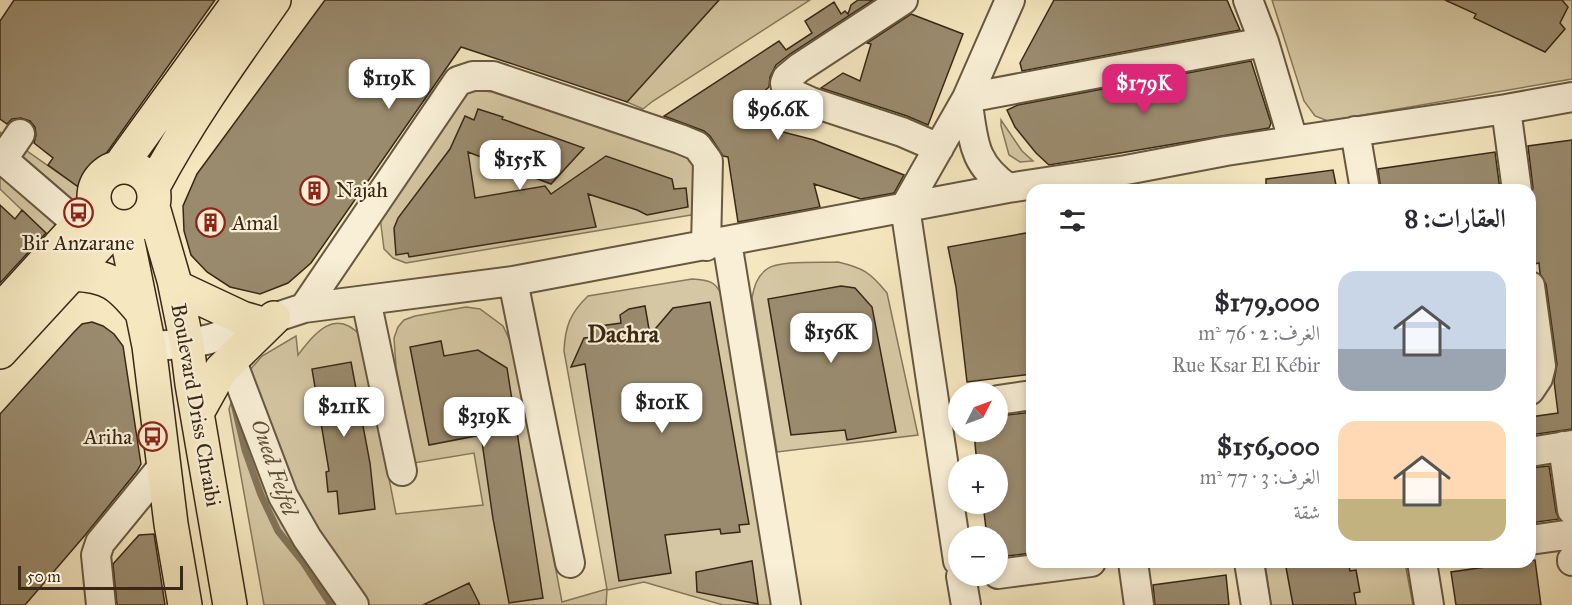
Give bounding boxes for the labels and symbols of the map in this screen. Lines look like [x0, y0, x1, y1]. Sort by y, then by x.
pin: $119K [347, 59, 431, 110]
pin: $179K [1102, 64, 1186, 115]
pin: $96.6K [729, 90, 827, 141]
pin: $155K [478, 140, 562, 191]
building icon: Najah [299, 174, 331, 206]
place label: Najah [336, 177, 388, 203]
bus stop icon: Bir Anzarane [62, 196, 94, 228]
building icon: Amal [195, 207, 227, 239]
place label: Amal [231, 210, 279, 236]
place label: Bir Anzarane [22, 230, 135, 256]
street label: Boulevard Driss Chraibi [165, 301, 227, 509]
pin: $156K [789, 313, 873, 364]
district label: Dachra [587, 319, 660, 349]
north arrow [948, 382, 1008, 442]
pin: $101K [620, 383, 704, 434]
pin: $211K [302, 387, 386, 438]
pin: $319K [442, 397, 526, 448]
water label: Oued Felfel [245, 416, 304, 521]
bus stop icon: Ariha [137, 421, 169, 453]
place label: Ariha [83, 424, 132, 450]
scale bar [18, 563, 183, 590]

